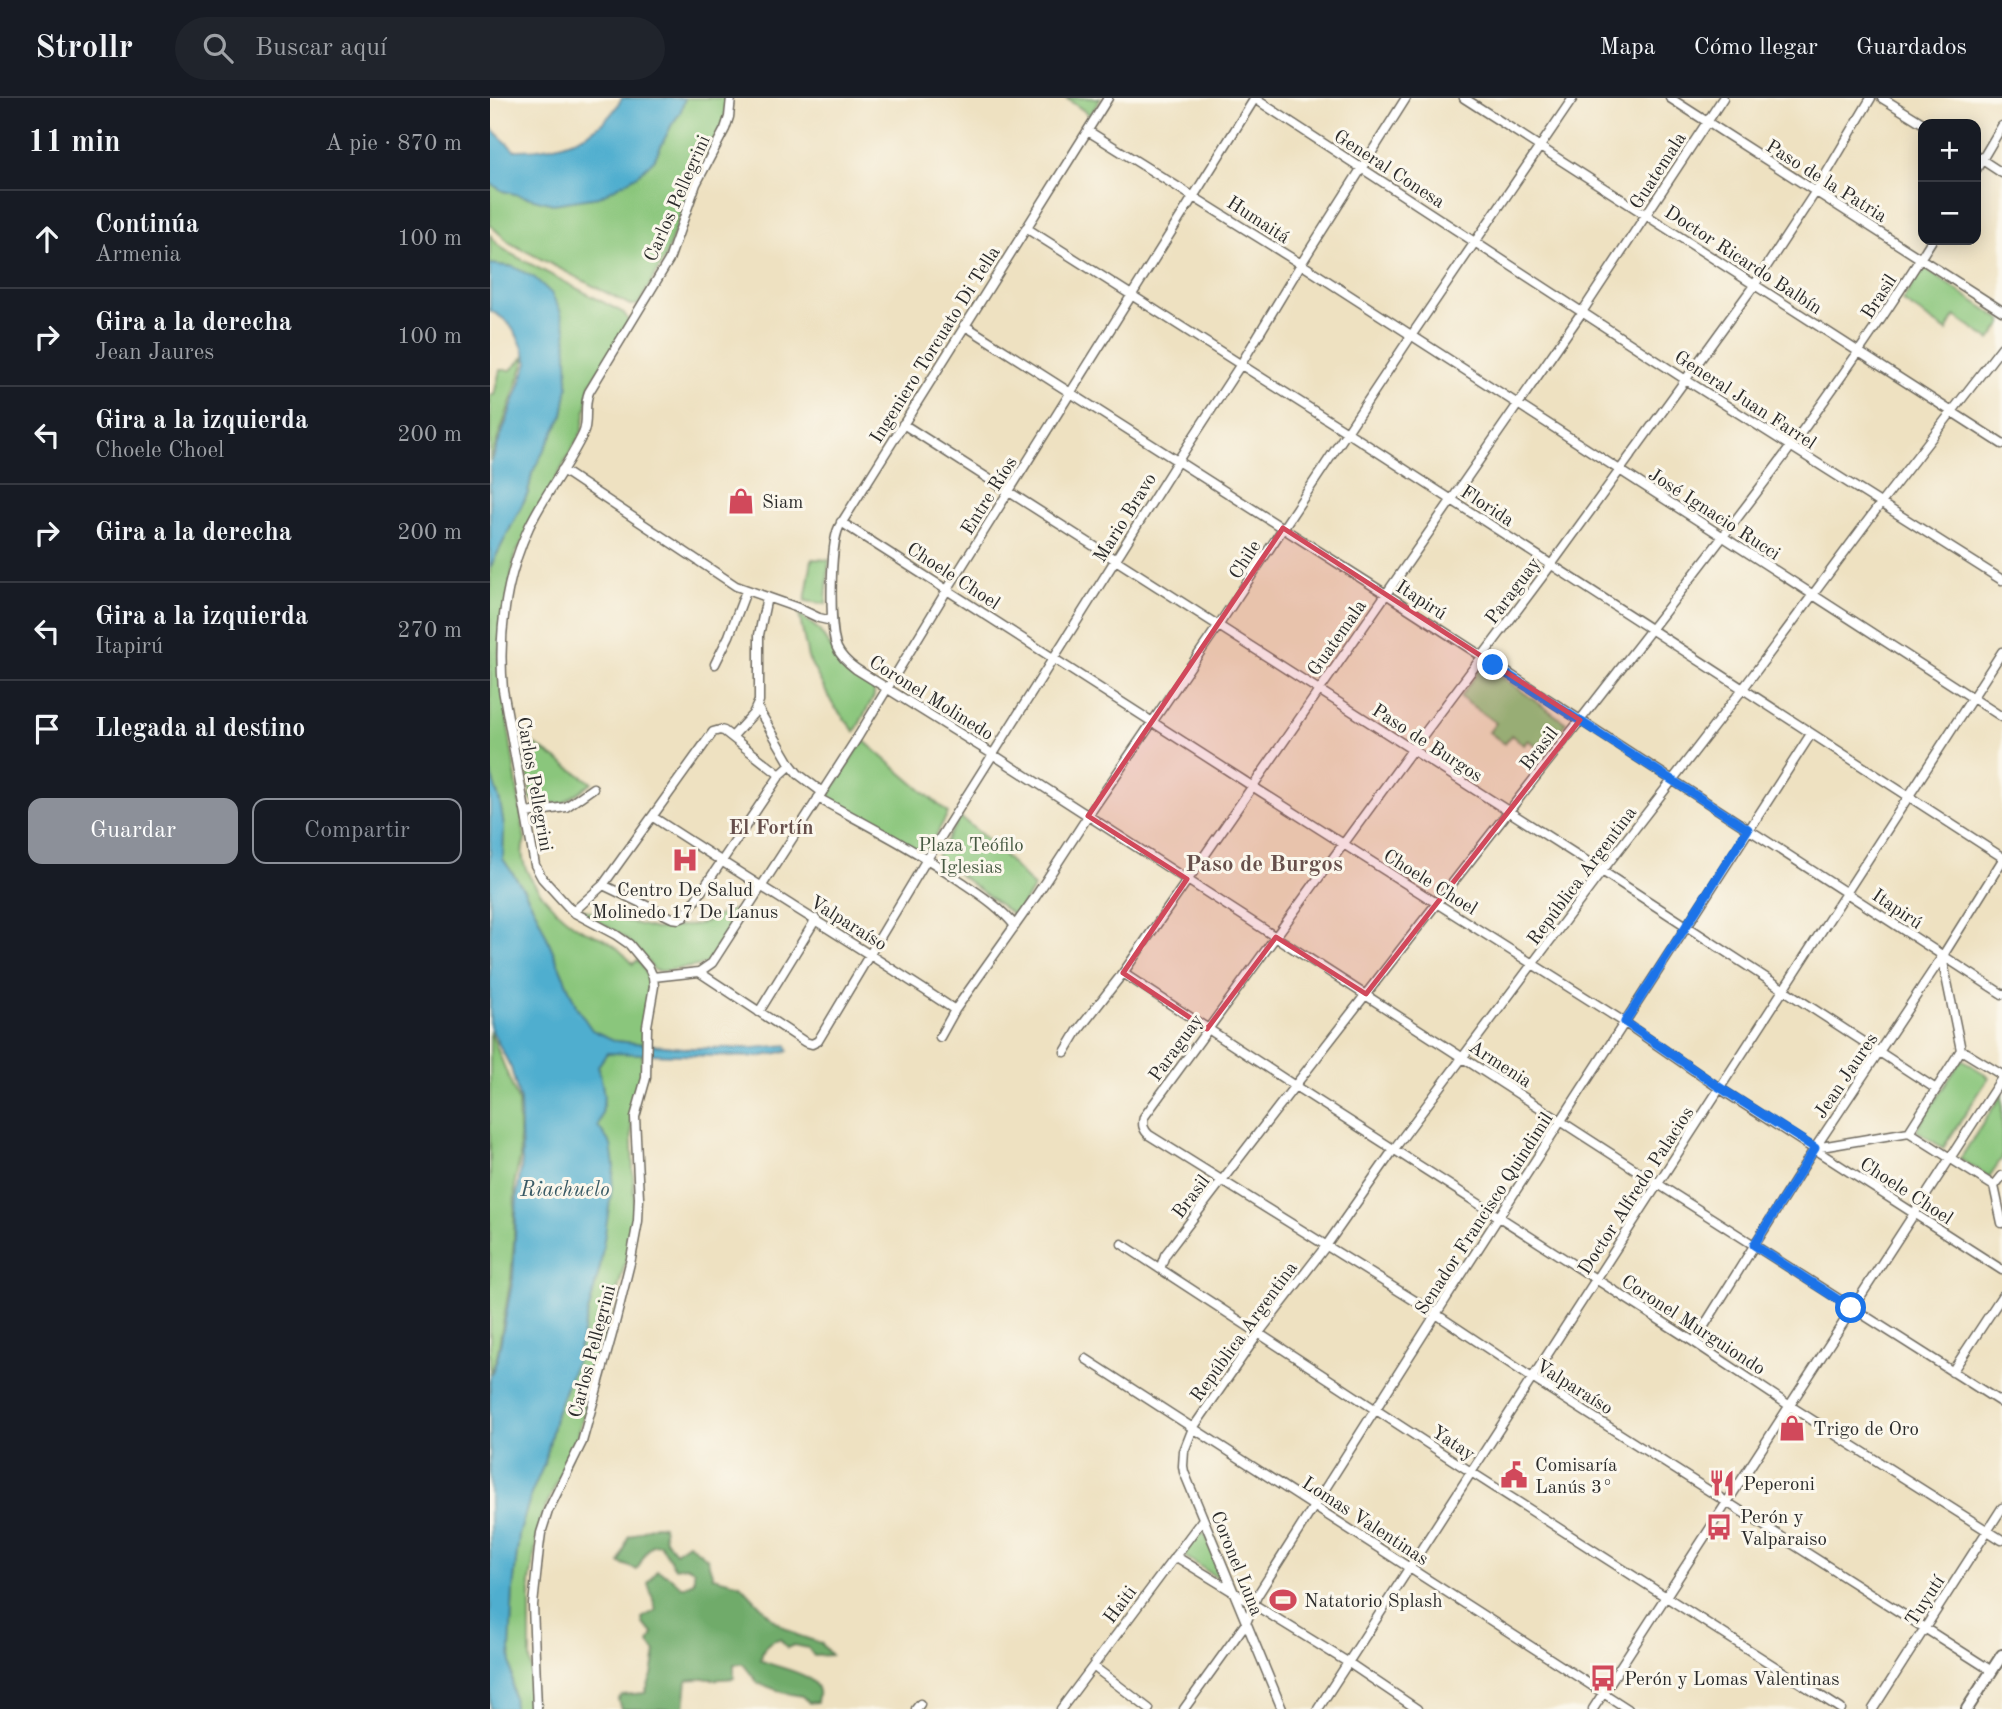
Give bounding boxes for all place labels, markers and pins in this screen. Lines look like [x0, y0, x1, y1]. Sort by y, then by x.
shop icon: Siam [726, 486, 756, 516]
place label: Siam [762, 494, 803, 513]
hospital icon: Centro De Salud Molinedo 17 De Lanus [670, 845, 700, 875]
place label: Centro De Salud Molinedo 17 De Lanus [592, 882, 778, 923]
shop icon: Trigo de Oro [1777, 1413, 1807, 1443]
place label: Trigo de Oro [1813, 1421, 1919, 1440]
place label: Comisaría Lanús 3° [1535, 1457, 1618, 1498]
public building icon: Comisaría Lanús 3° [1499, 1460, 1529, 1490]
restaurant icon: Peperoni [1707, 1468, 1737, 1498]
place label: Peperoni [1743, 1476, 1815, 1495]
place label: Perón y Valparaiso [1740, 1509, 1827, 1550]
bus stop icon: Perón y Valparaiso [1704, 1512, 1734, 1542]
sports icon: Natatorio Splash [1268, 1585, 1298, 1615]
place label: Natatorio Splash [1304, 1593, 1443, 1612]
bus stop icon: Perón y Lomas Valentinas [1588, 1663, 1618, 1693]
place label: Perón y Lomas Valentinas [1624, 1671, 1839, 1690]

